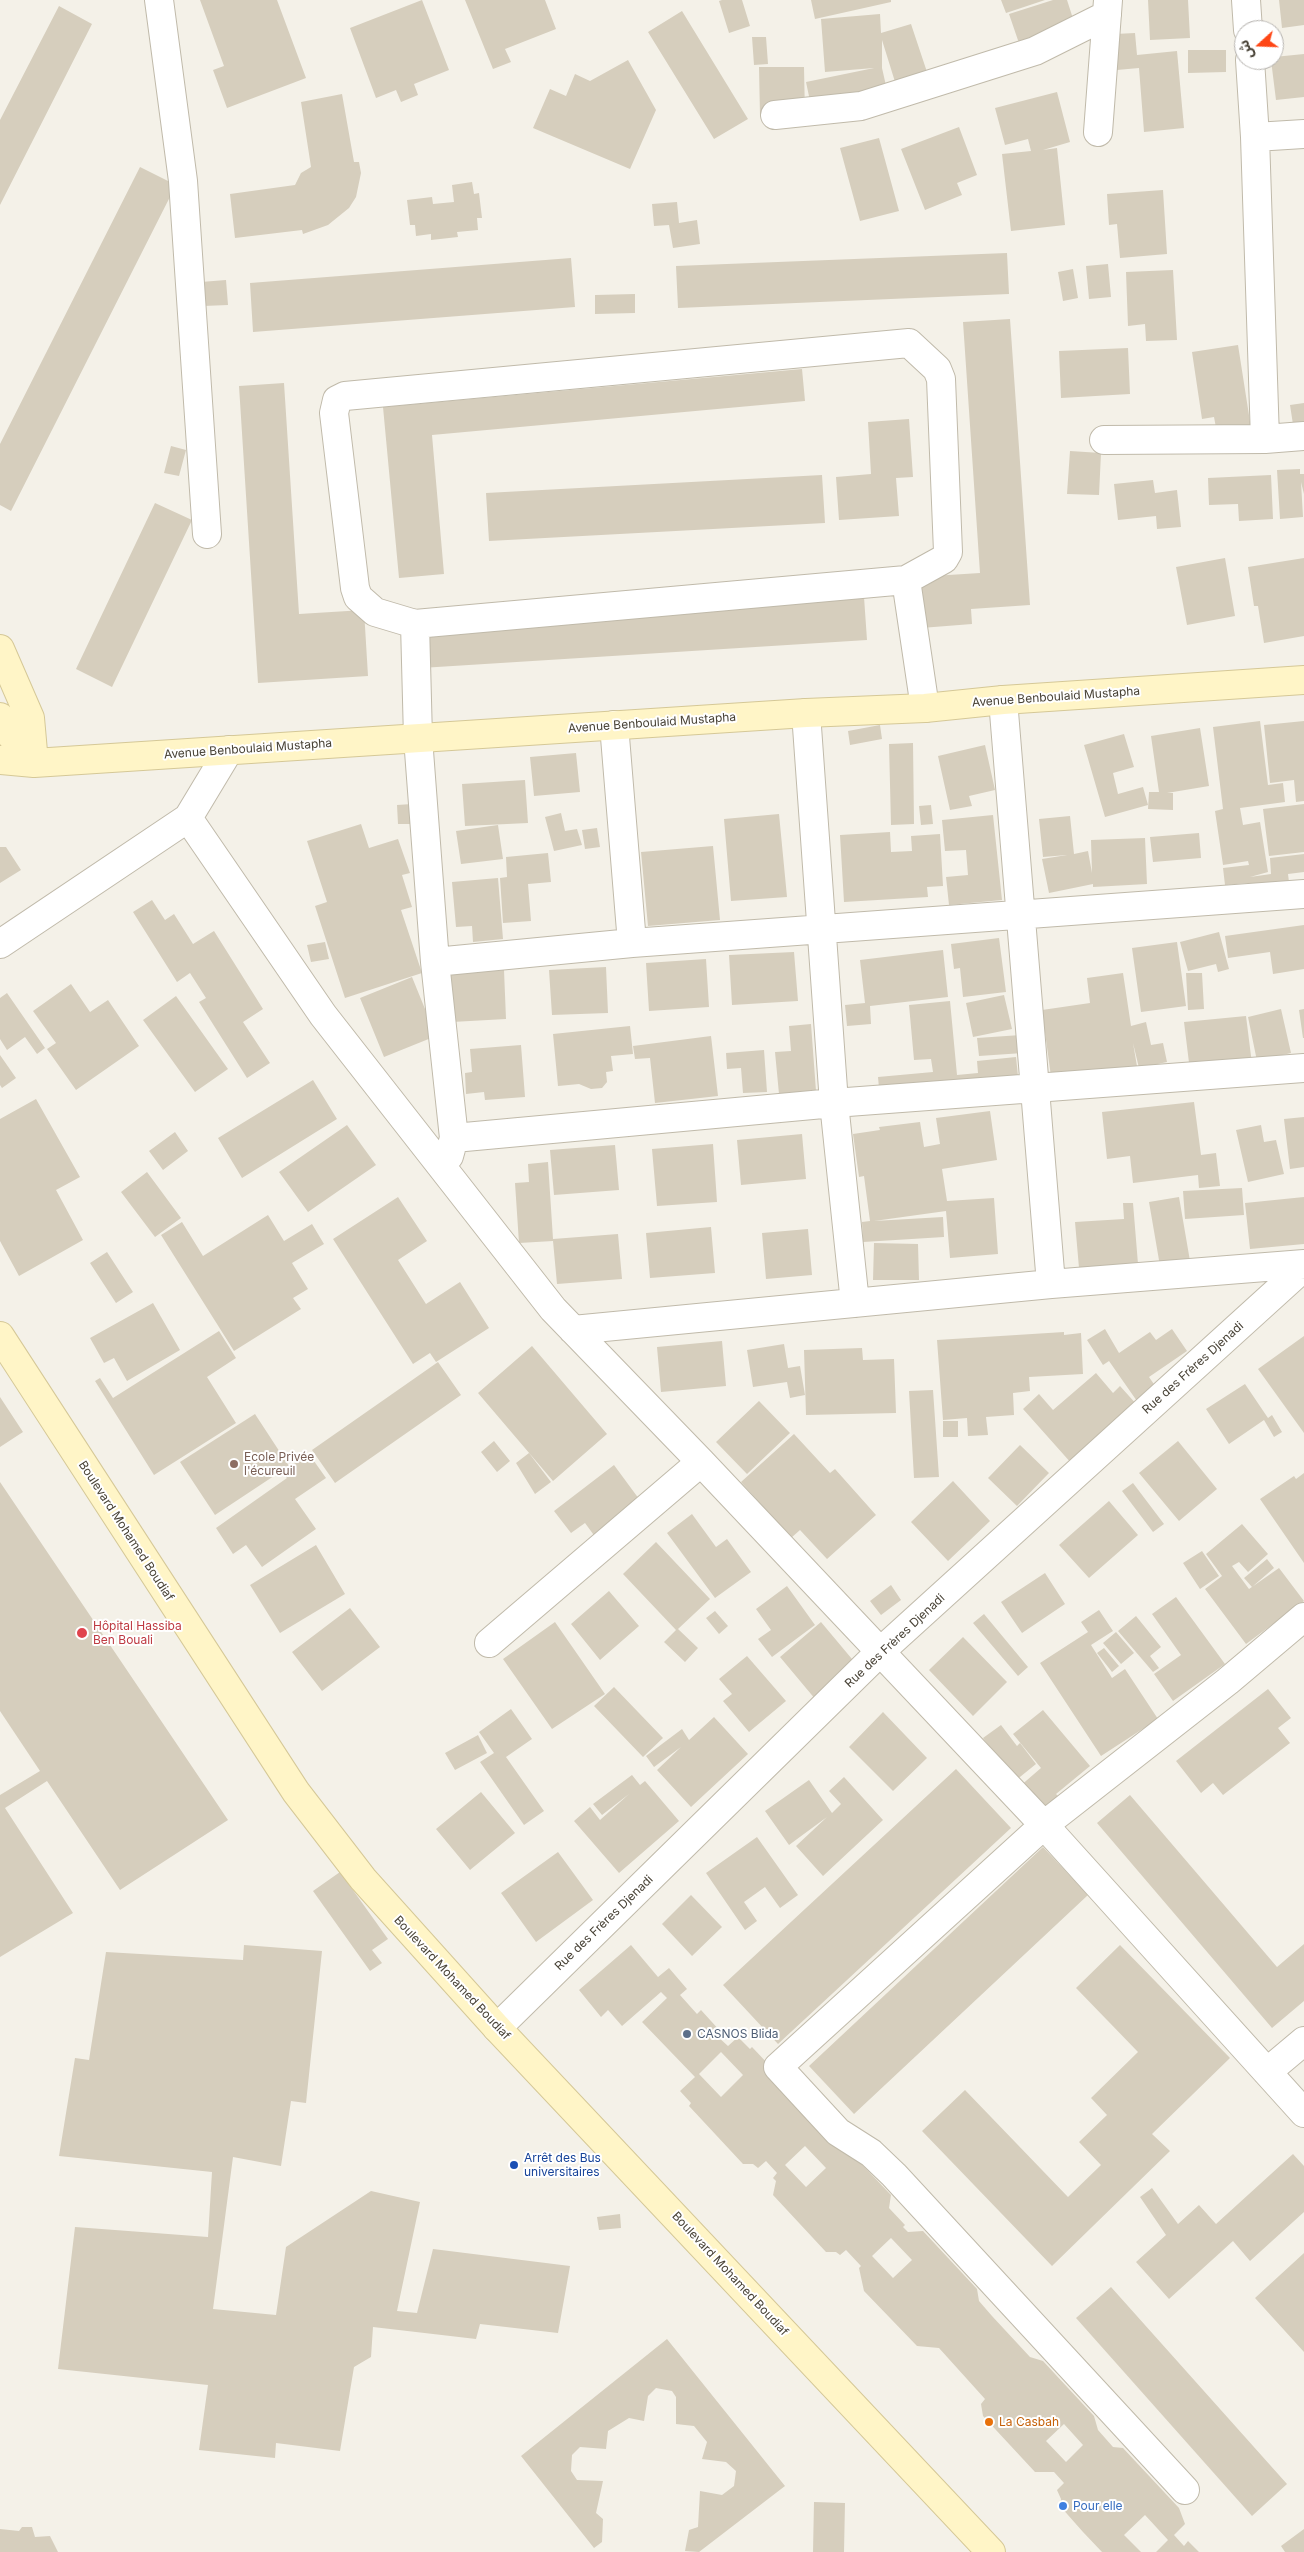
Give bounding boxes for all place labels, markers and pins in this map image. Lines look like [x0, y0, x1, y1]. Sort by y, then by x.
place label: Ecole Privée l'écureuil [244, 1450, 314, 1478]
marker: Ecole Privée l'écureuil [228, 1458, 240, 1470]
place label: Hôpital Hassiba Ben Bouali [93, 1619, 182, 1647]
marker: Hôpital Hassiba Ben Bouali [75, 1626, 89, 1640]
place label: CASNOS Blida [697, 2027, 779, 2041]
marker: CASNOS Blida [681, 2028, 693, 2040]
place label: Arrêt des Bus universitaires [524, 2151, 601, 2179]
marker: Arrêt des Bus universitaires [508, 2159, 520, 2171]
place label: La Casbah [999, 2415, 1059, 2429]
marker: La Casbah [983, 2416, 995, 2428]
place label: Pour elle [1073, 2499, 1123, 2513]
marker: Pour elle [1057, 2500, 1069, 2512]

